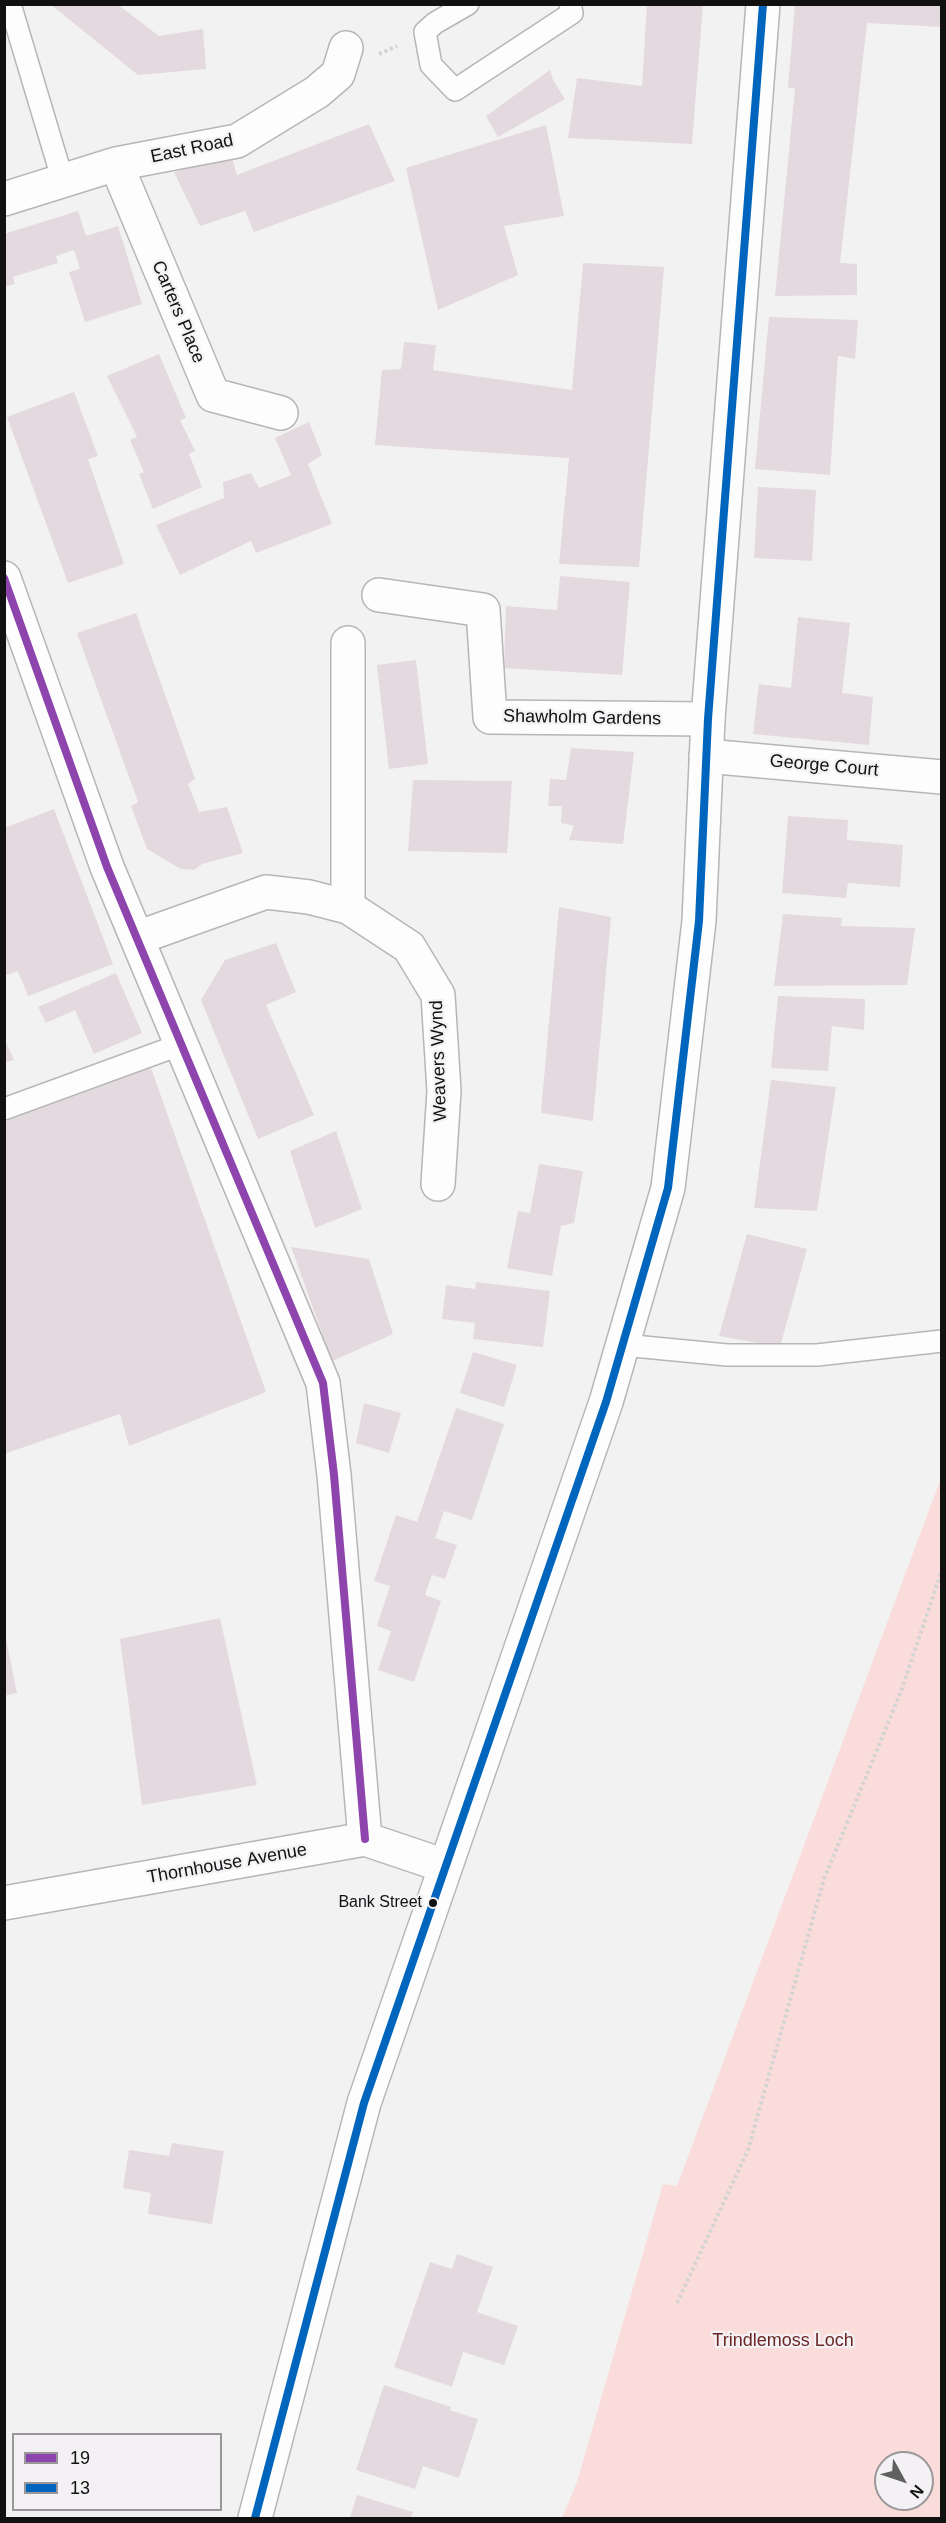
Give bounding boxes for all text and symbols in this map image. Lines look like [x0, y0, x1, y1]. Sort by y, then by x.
street label: East Road [149, 130, 235, 168]
street label: Carters Place [147, 258, 209, 366]
street label: Shawholm Gardens [503, 706, 661, 730]
street label: George Court [769, 750, 879, 782]
street label: Weavers Wynd [426, 1000, 452, 1122]
street label: Thornhouse Avenue [145, 1839, 309, 1889]
place label: Bank Street [338, 1893, 422, 1913]
marker: Bank Street [427, 1897, 439, 1909]
park label: Trindlemoss Loch [712, 2330, 854, 2352]
legend [12, 2433, 222, 2511]
text: 19 [70, 2448, 90, 2468]
north arrow [874, 2451, 934, 2511]
text: 13 [70, 2478, 90, 2498]
text: N [906, 2482, 927, 2501]

